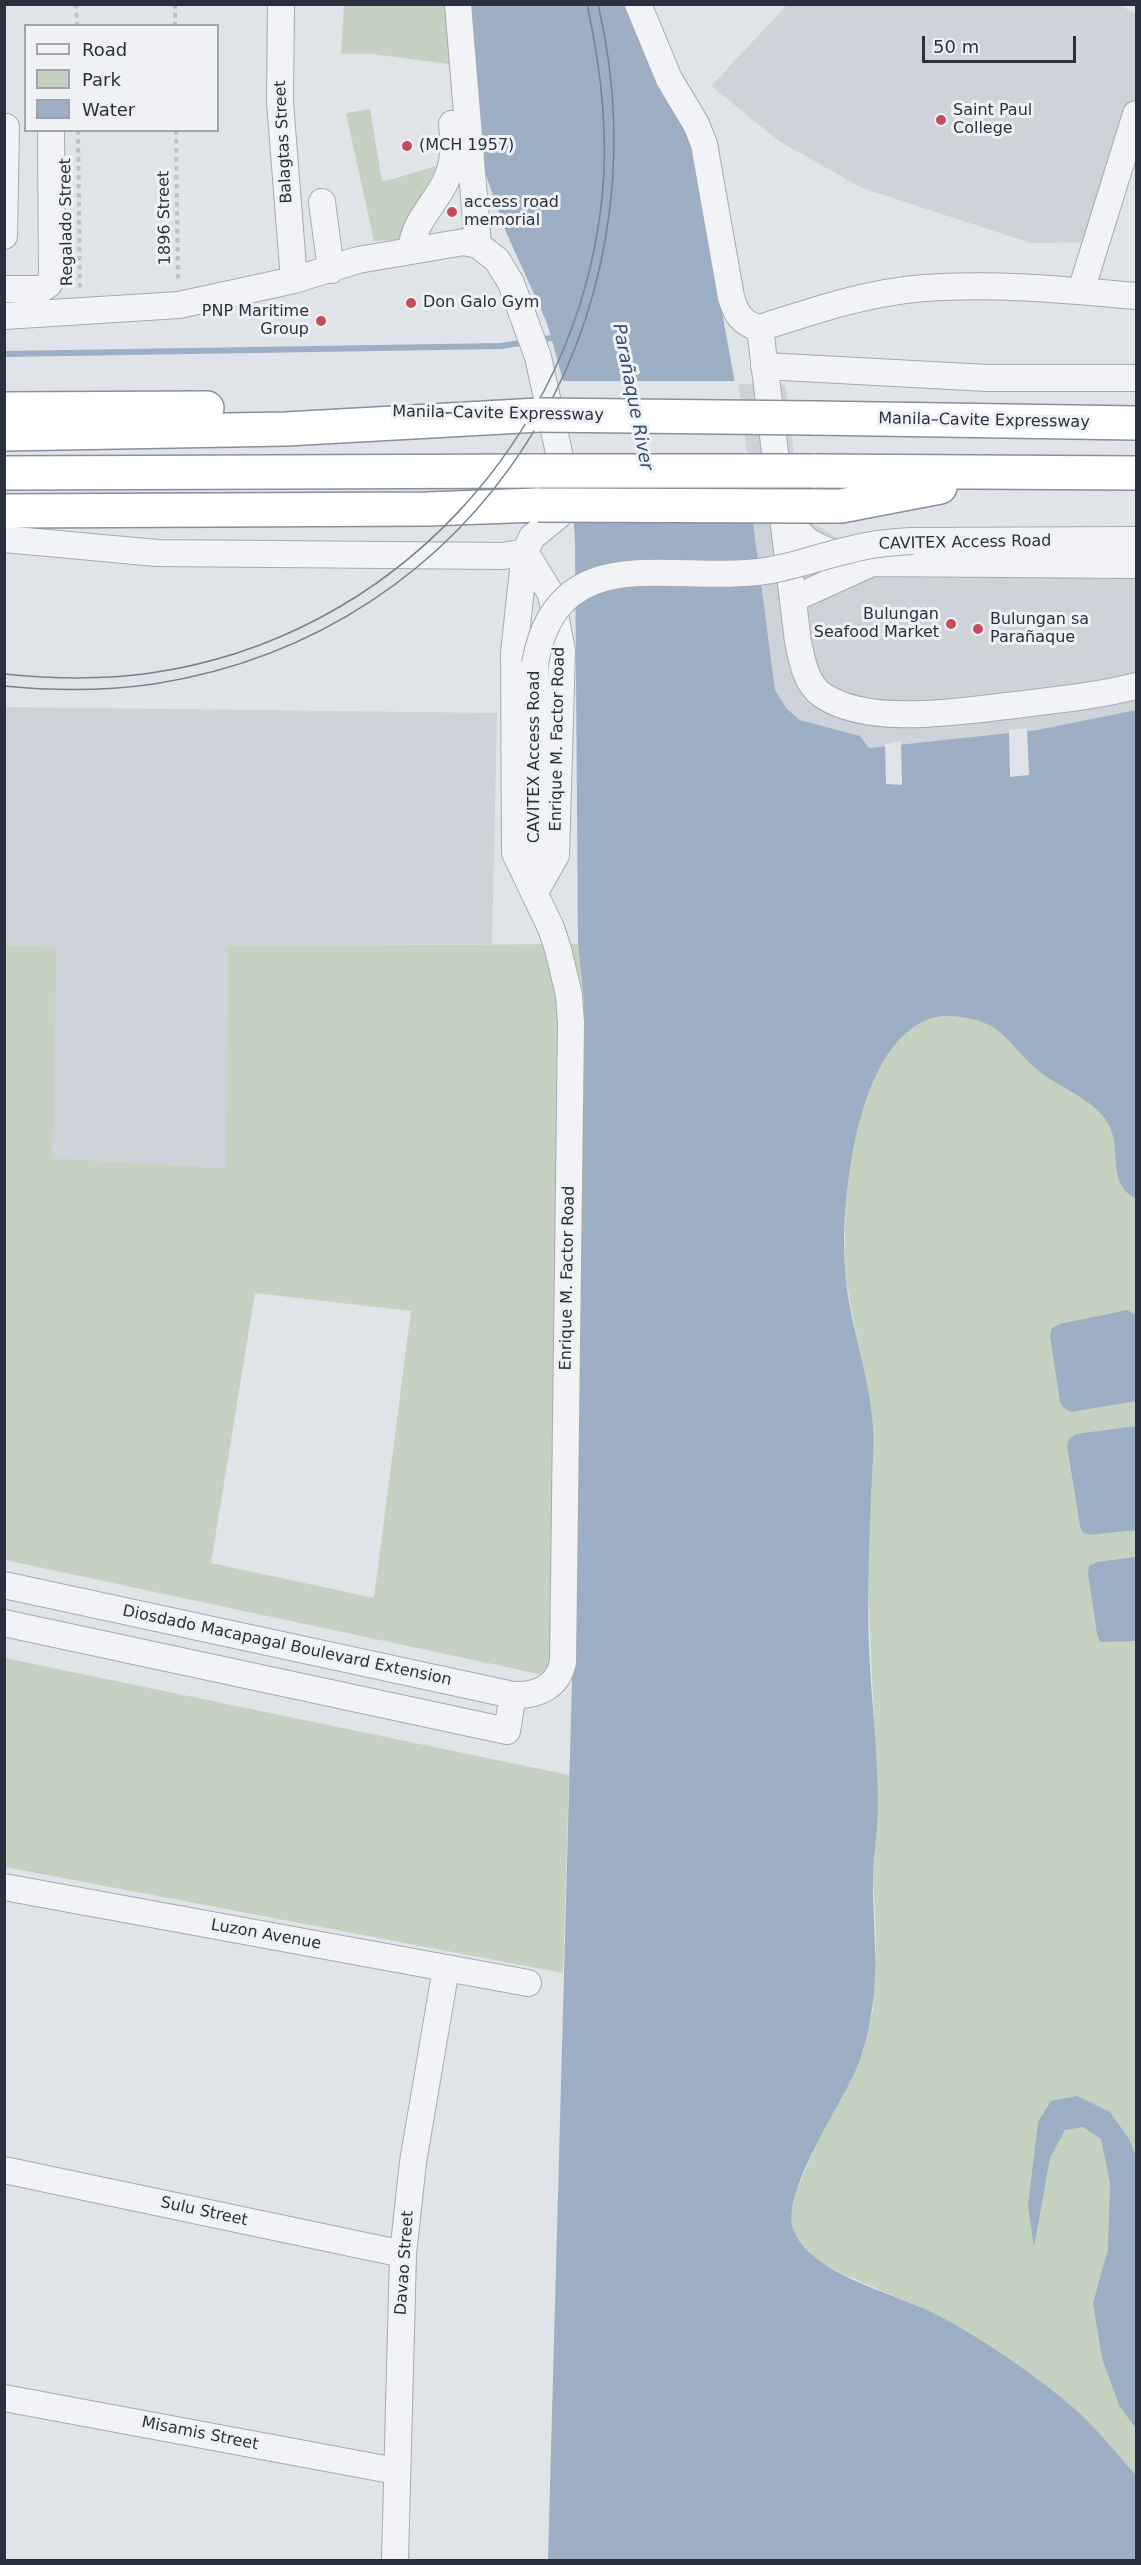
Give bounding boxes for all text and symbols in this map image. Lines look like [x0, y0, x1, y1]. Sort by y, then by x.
legend [24, 24, 219, 132]
scale bar [925, 24, 1080, 62]
text: 50 m [933, 36, 979, 57]
text: Road [82, 39, 127, 60]
text: Park [82, 69, 121, 90]
street label: Balagtas Street [271, 80, 297, 204]
text: Water [82, 99, 135, 120]
place label: Saint Paul College [953, 101, 1032, 139]
marker: Saint Paul College [934, 113, 948, 127]
place label: (MCH 1957) [419, 136, 514, 156]
marker: (MCH 1957) [400, 139, 414, 153]
street label: Regalado Street [56, 158, 78, 286]
street label: 1896 Street [155, 171, 175, 265]
place label: access road memorial [464, 193, 559, 231]
marker: access road memorial [445, 205, 459, 219]
place label: Don Galo Gym [423, 293, 539, 313]
marker: Don Galo Gym [404, 296, 418, 310]
place label: PNP Maritime Group [202, 302, 309, 340]
marker: PNP Maritime Group [314, 314, 328, 328]
water label: Parañaque River [607, 322, 657, 472]
street label: Manila–Cavite Expressway [392, 403, 604, 425]
street label: Manila–Cavite Expressway [878, 410, 1090, 432]
street label: CAVITEX Access Road [878, 532, 1052, 554]
place label: Bulungan Seafood Market [814, 605, 939, 643]
place label: Bulungan sa Parañaque [990, 610, 1089, 648]
marker: Bulungan Seafood Market [944, 617, 958, 631]
marker: Bulungan sa Parañaque [971, 622, 985, 636]
street label: Enrique M. Factor Road [547, 647, 569, 831]
street label: CAVITEX Access Road [525, 671, 545, 843]
street label: Enrique M. Factor Road [557, 1186, 579, 1370]
street label: Diosdado Macapagal Boulevard Extension [121, 1602, 453, 1690]
street label: Luzon Avenue [209, 1916, 323, 1954]
street label: Sulu Street [159, 2193, 249, 2231]
street label: Davao Street [392, 2210, 418, 2316]
street label: Misamis Street [140, 2413, 260, 2455]

